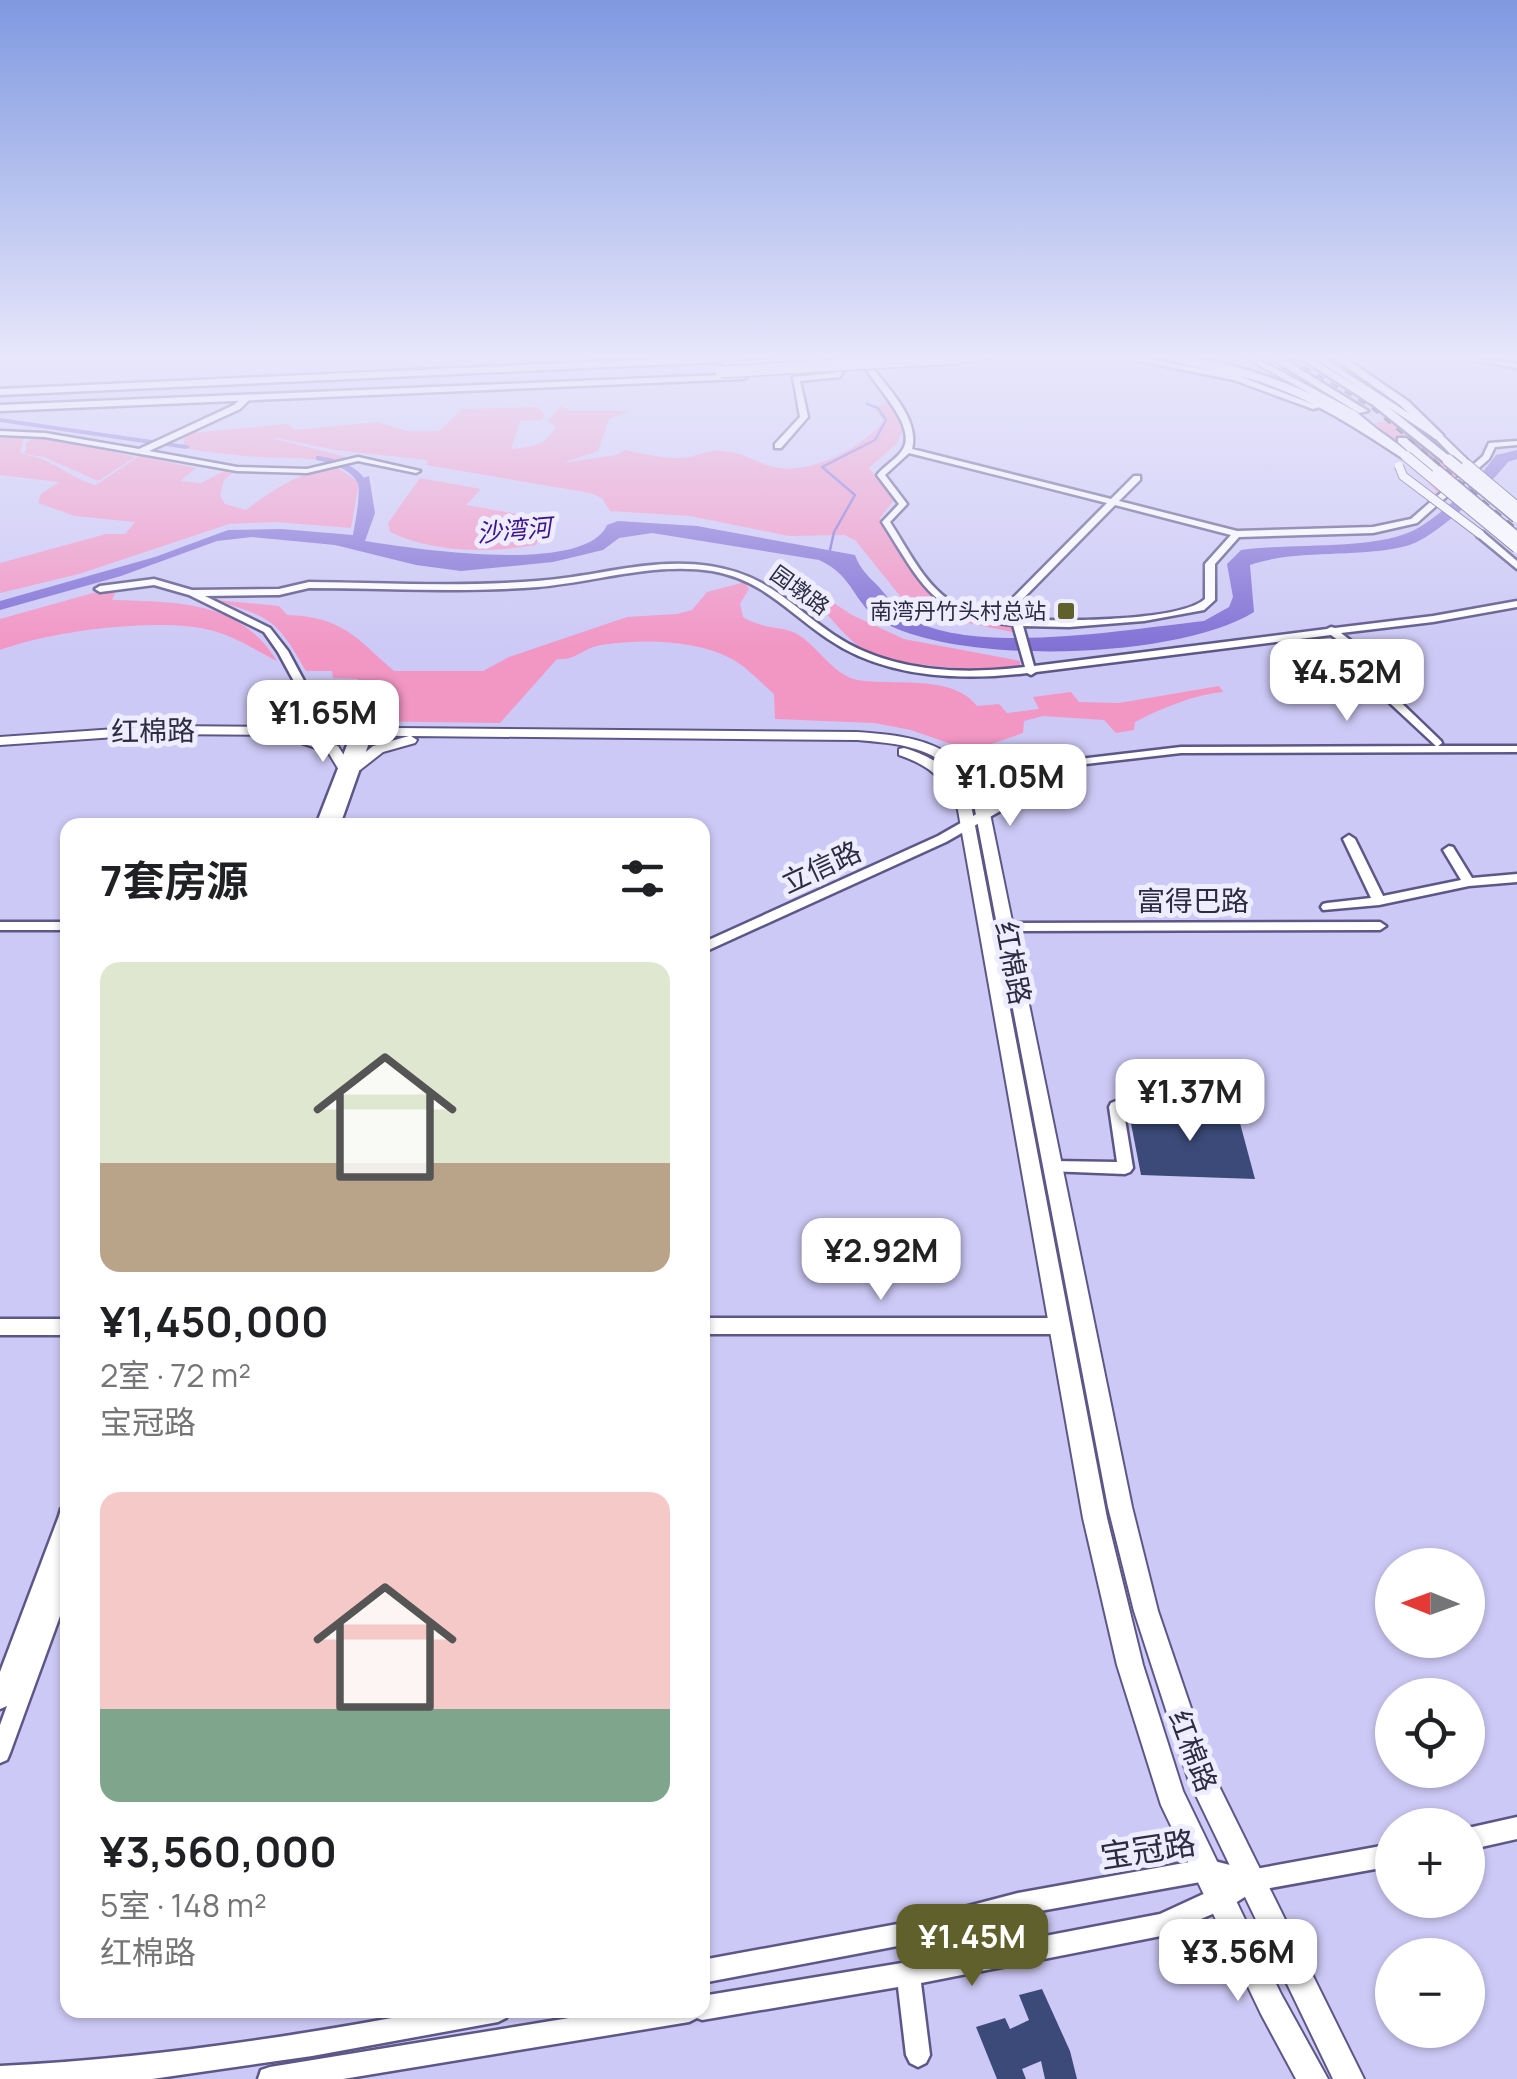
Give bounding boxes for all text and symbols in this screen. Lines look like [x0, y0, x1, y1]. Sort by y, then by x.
water label: 沙湾河 [475, 508, 557, 550]
street label: 园墩路 [764, 558, 836, 622]
place label: 南湾丹竹头村总站 [870, 596, 1046, 626]
marker: 南湾丹竹头村总站 [1055, 600, 1077, 622]
pin: ¥4.52M [1266, 639, 1428, 724]
text: ¥4.52M [1292, 649, 1402, 693]
pin: ¥1.65M [242, 680, 404, 765]
text: ¥1.65M [269, 690, 377, 734]
street label: 红棉路 [111, 710, 195, 750]
pin: ¥1.05M [929, 744, 1091, 829]
text: ¥1.05M [955, 754, 1065, 798]
street label: 立信路 [774, 831, 867, 901]
text: 7套房源 [100, 851, 248, 909]
icon: filters [615, 851, 670, 906]
street label: 富得巴路 [1137, 881, 1249, 919]
street label: 红棉路 [987, 918, 1041, 1008]
icon: home [295, 1027, 475, 1207]
pin: ¥1.37M [1109, 1059, 1271, 1144]
text: ¥1.37M [1137, 1069, 1243, 1113]
pin: ¥2.92M [800, 1218, 962, 1303]
text: ¥2.92M [824, 1228, 938, 1272]
text: ¥1,450,000 [100, 1292, 329, 1350]
text: 2室 · 72 m² [100, 1353, 251, 1397]
text: 宝冠路 [100, 1400, 196, 1444]
north arrow [1375, 1548, 1485, 1658]
map controls [1375, 1548, 1485, 2048]
icon: home [295, 1557, 475, 1737]
button: locate [1375, 1678, 1485, 1788]
street label: 红棉路 [1161, 1705, 1227, 1797]
button: + [1375, 1808, 1485, 1918]
street label: 宝冠路 [1097, 1820, 1199, 1878]
text: ¥3,560,000 [100, 1822, 337, 1880]
text: 5室 · 148 m² [100, 1883, 267, 1927]
pin: ¥1.45M [891, 1904, 1053, 1989]
text: ¥1.45M [918, 1914, 1026, 1958]
pin: ¥3.56M [1157, 1919, 1319, 2004]
text: ¥3.56M [1181, 1929, 1295, 1973]
text: 红棉路 [100, 1930, 196, 1974]
button: − [1375, 1938, 1485, 2048]

